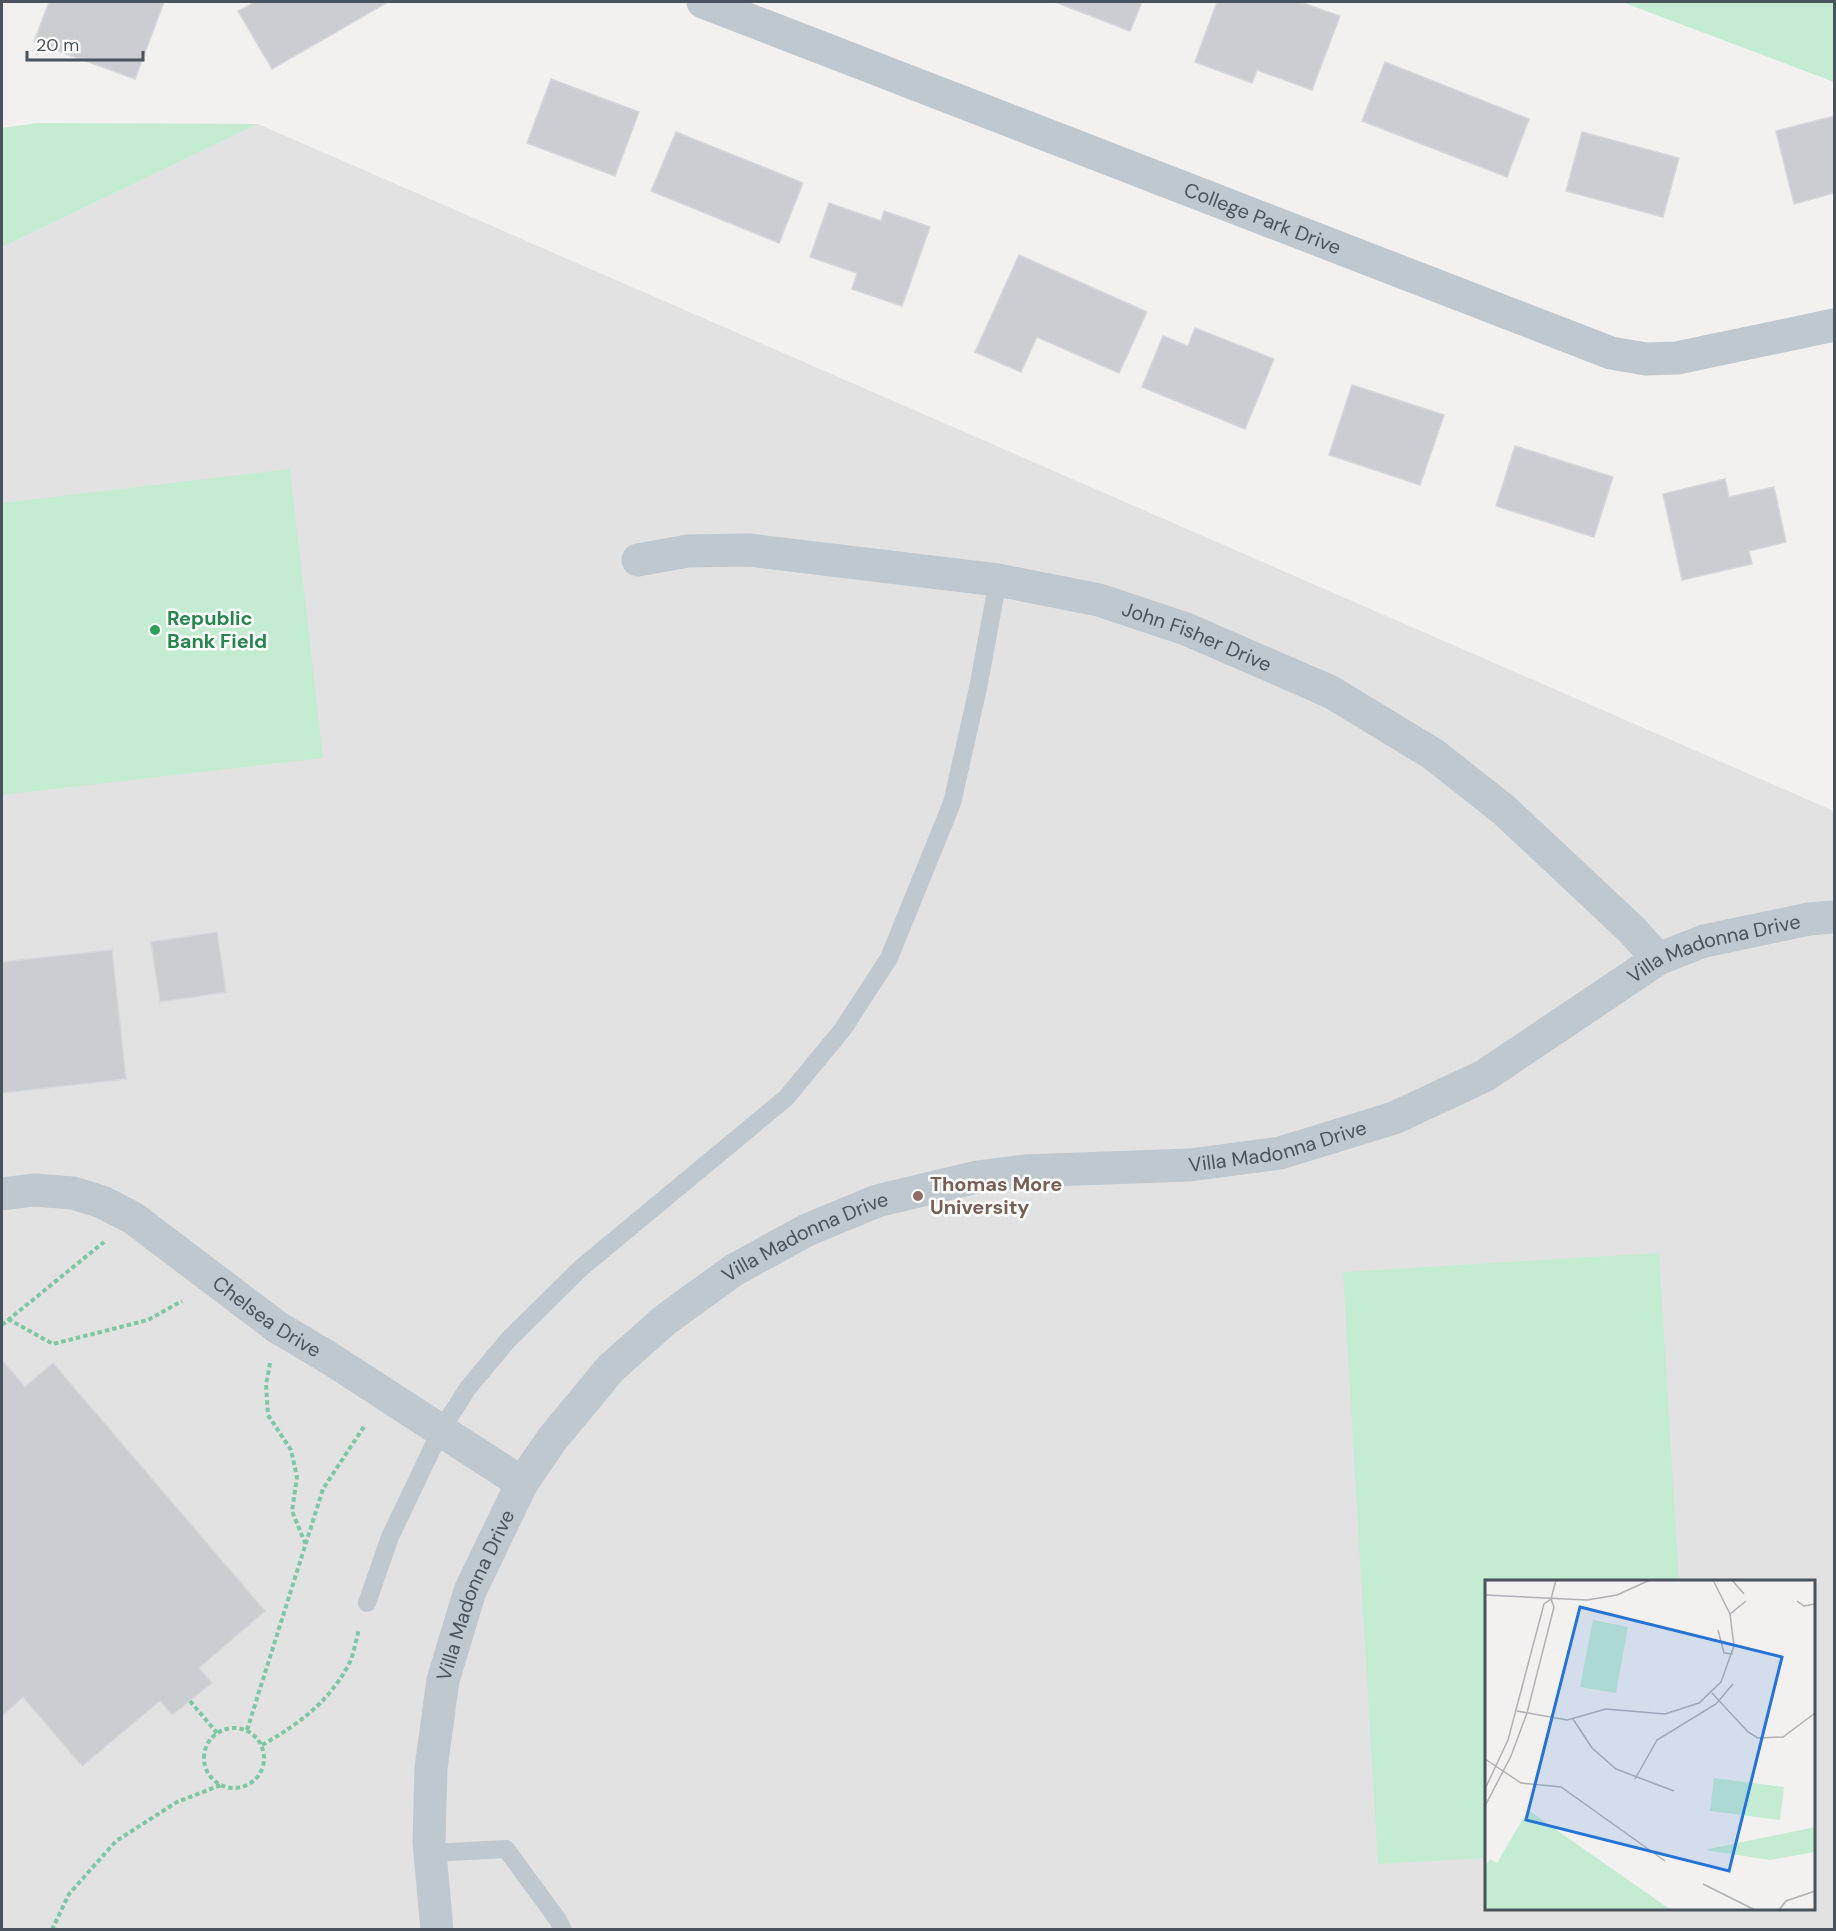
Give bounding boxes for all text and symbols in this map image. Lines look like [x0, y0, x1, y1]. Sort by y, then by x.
scale bar [27, 24, 142, 62]
text: 20 m [36, 33, 79, 57]
street label: College Park Drive [1180, 176, 1345, 260]
street label: John Fisher Drive [1119, 596, 1276, 678]
place label: Republic Bank Field [167, 605, 267, 654]
marker: Republic Bank Field [148, 623, 162, 637]
street label: Villa Madonna Drive [1622, 908, 1803, 989]
street label: Villa Madonna Drive [1187, 1114, 1370, 1178]
place label: Thomas More University [930, 1171, 1062, 1220]
street label: Villa Madonna Drive [717, 1186, 891, 1288]
marker: Thomas More University [911, 1189, 925, 1203]
street label: Chelsea Drive [207, 1270, 326, 1363]
street label: Villa Madonna Drive [430, 1505, 520, 1684]
inset map [1485, 1580, 1815, 1910]

